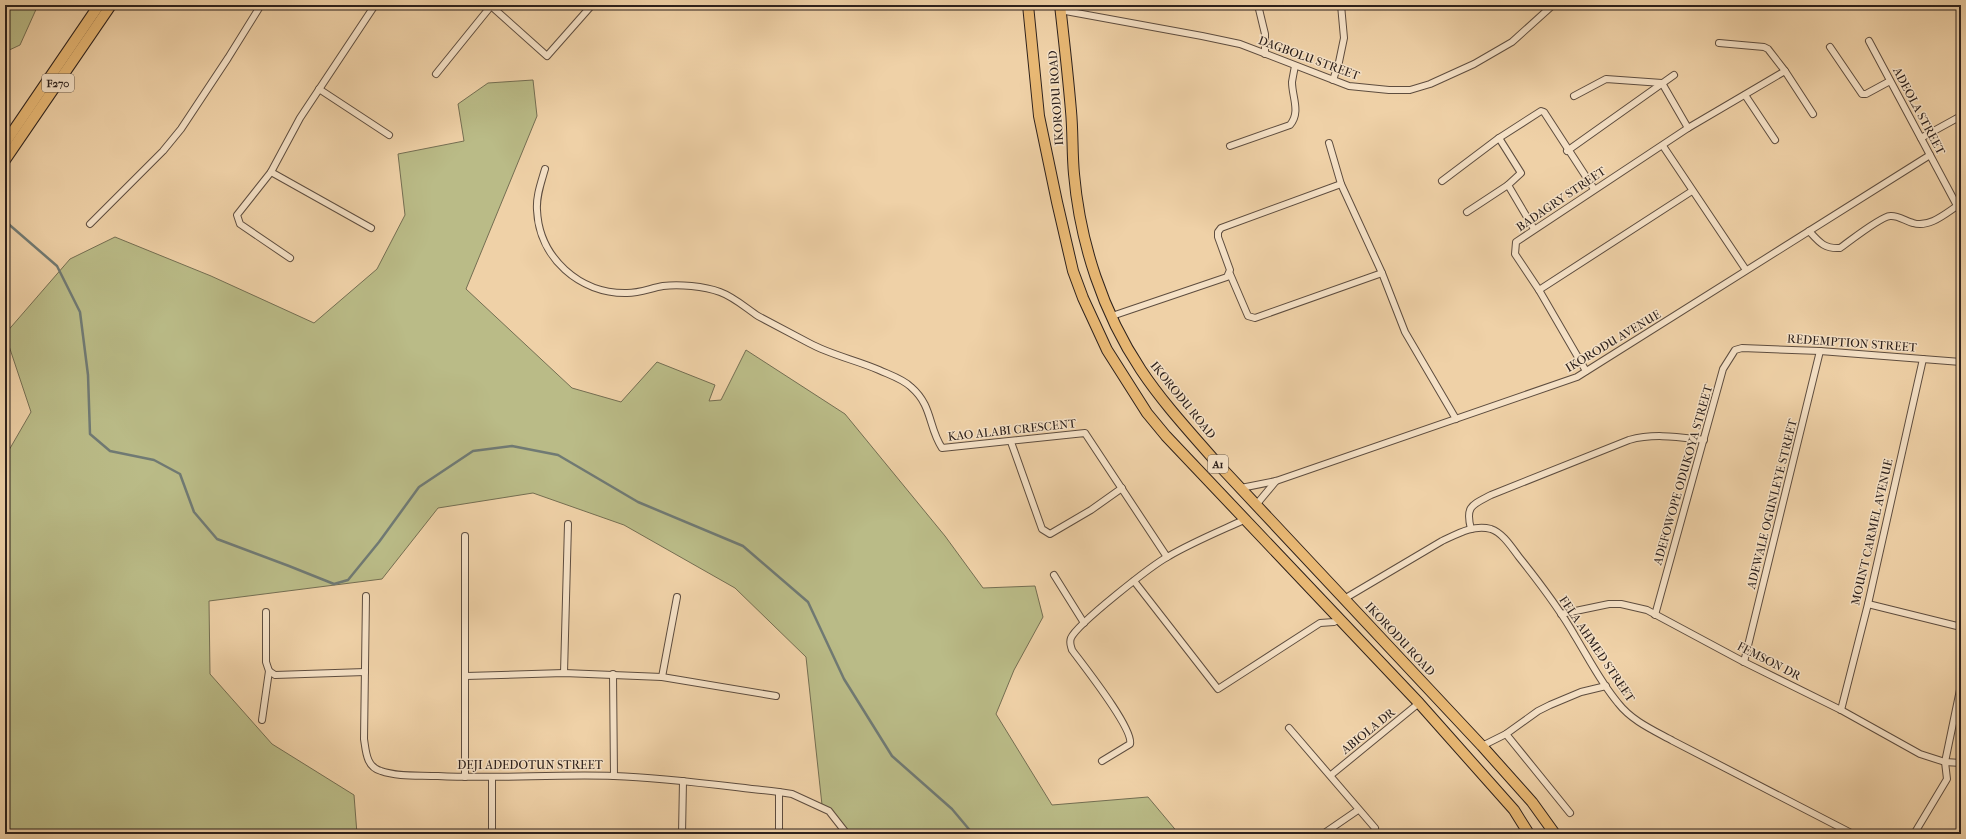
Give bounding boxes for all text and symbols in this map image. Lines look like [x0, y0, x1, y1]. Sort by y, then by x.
street label: DAGBOLU STREET [1256, 33, 1362, 83]
street label: IKORODU ROAD [1046, 50, 1066, 146]
street label: ADEOLA STREET [1890, 64, 1948, 158]
road number: F270 [42, 74, 74, 92]
street label: BADAGRY STREET [1514, 163, 1609, 234]
street label: IKORODU AVENUE [1563, 307, 1663, 375]
street label: REDEMPTION STREET [1787, 331, 1918, 355]
street label: IKORODU ROAD [1148, 358, 1218, 442]
street label: ADEFOWOPE ODUKOYA STREET [1650, 382, 1716, 568]
street label: KAO ALABI CRESCENT [947, 416, 1078, 444]
street label: ADEWALE OGUNLEYE STREET [1744, 417, 1800, 592]
road number: A1 [1208, 455, 1228, 473]
street label: MOUNT CARMEL AVENUE [1848, 457, 1896, 607]
street label: FELA AHMED STREET [1556, 593, 1638, 705]
street label: IKORODU ROAD [1362, 599, 1438, 679]
street label: FEMSON DR [1735, 639, 1804, 684]
street label: ABIOLA DR [1338, 704, 1399, 758]
street label: DEJI ADEDOTUN STREET [457, 758, 604, 772]

